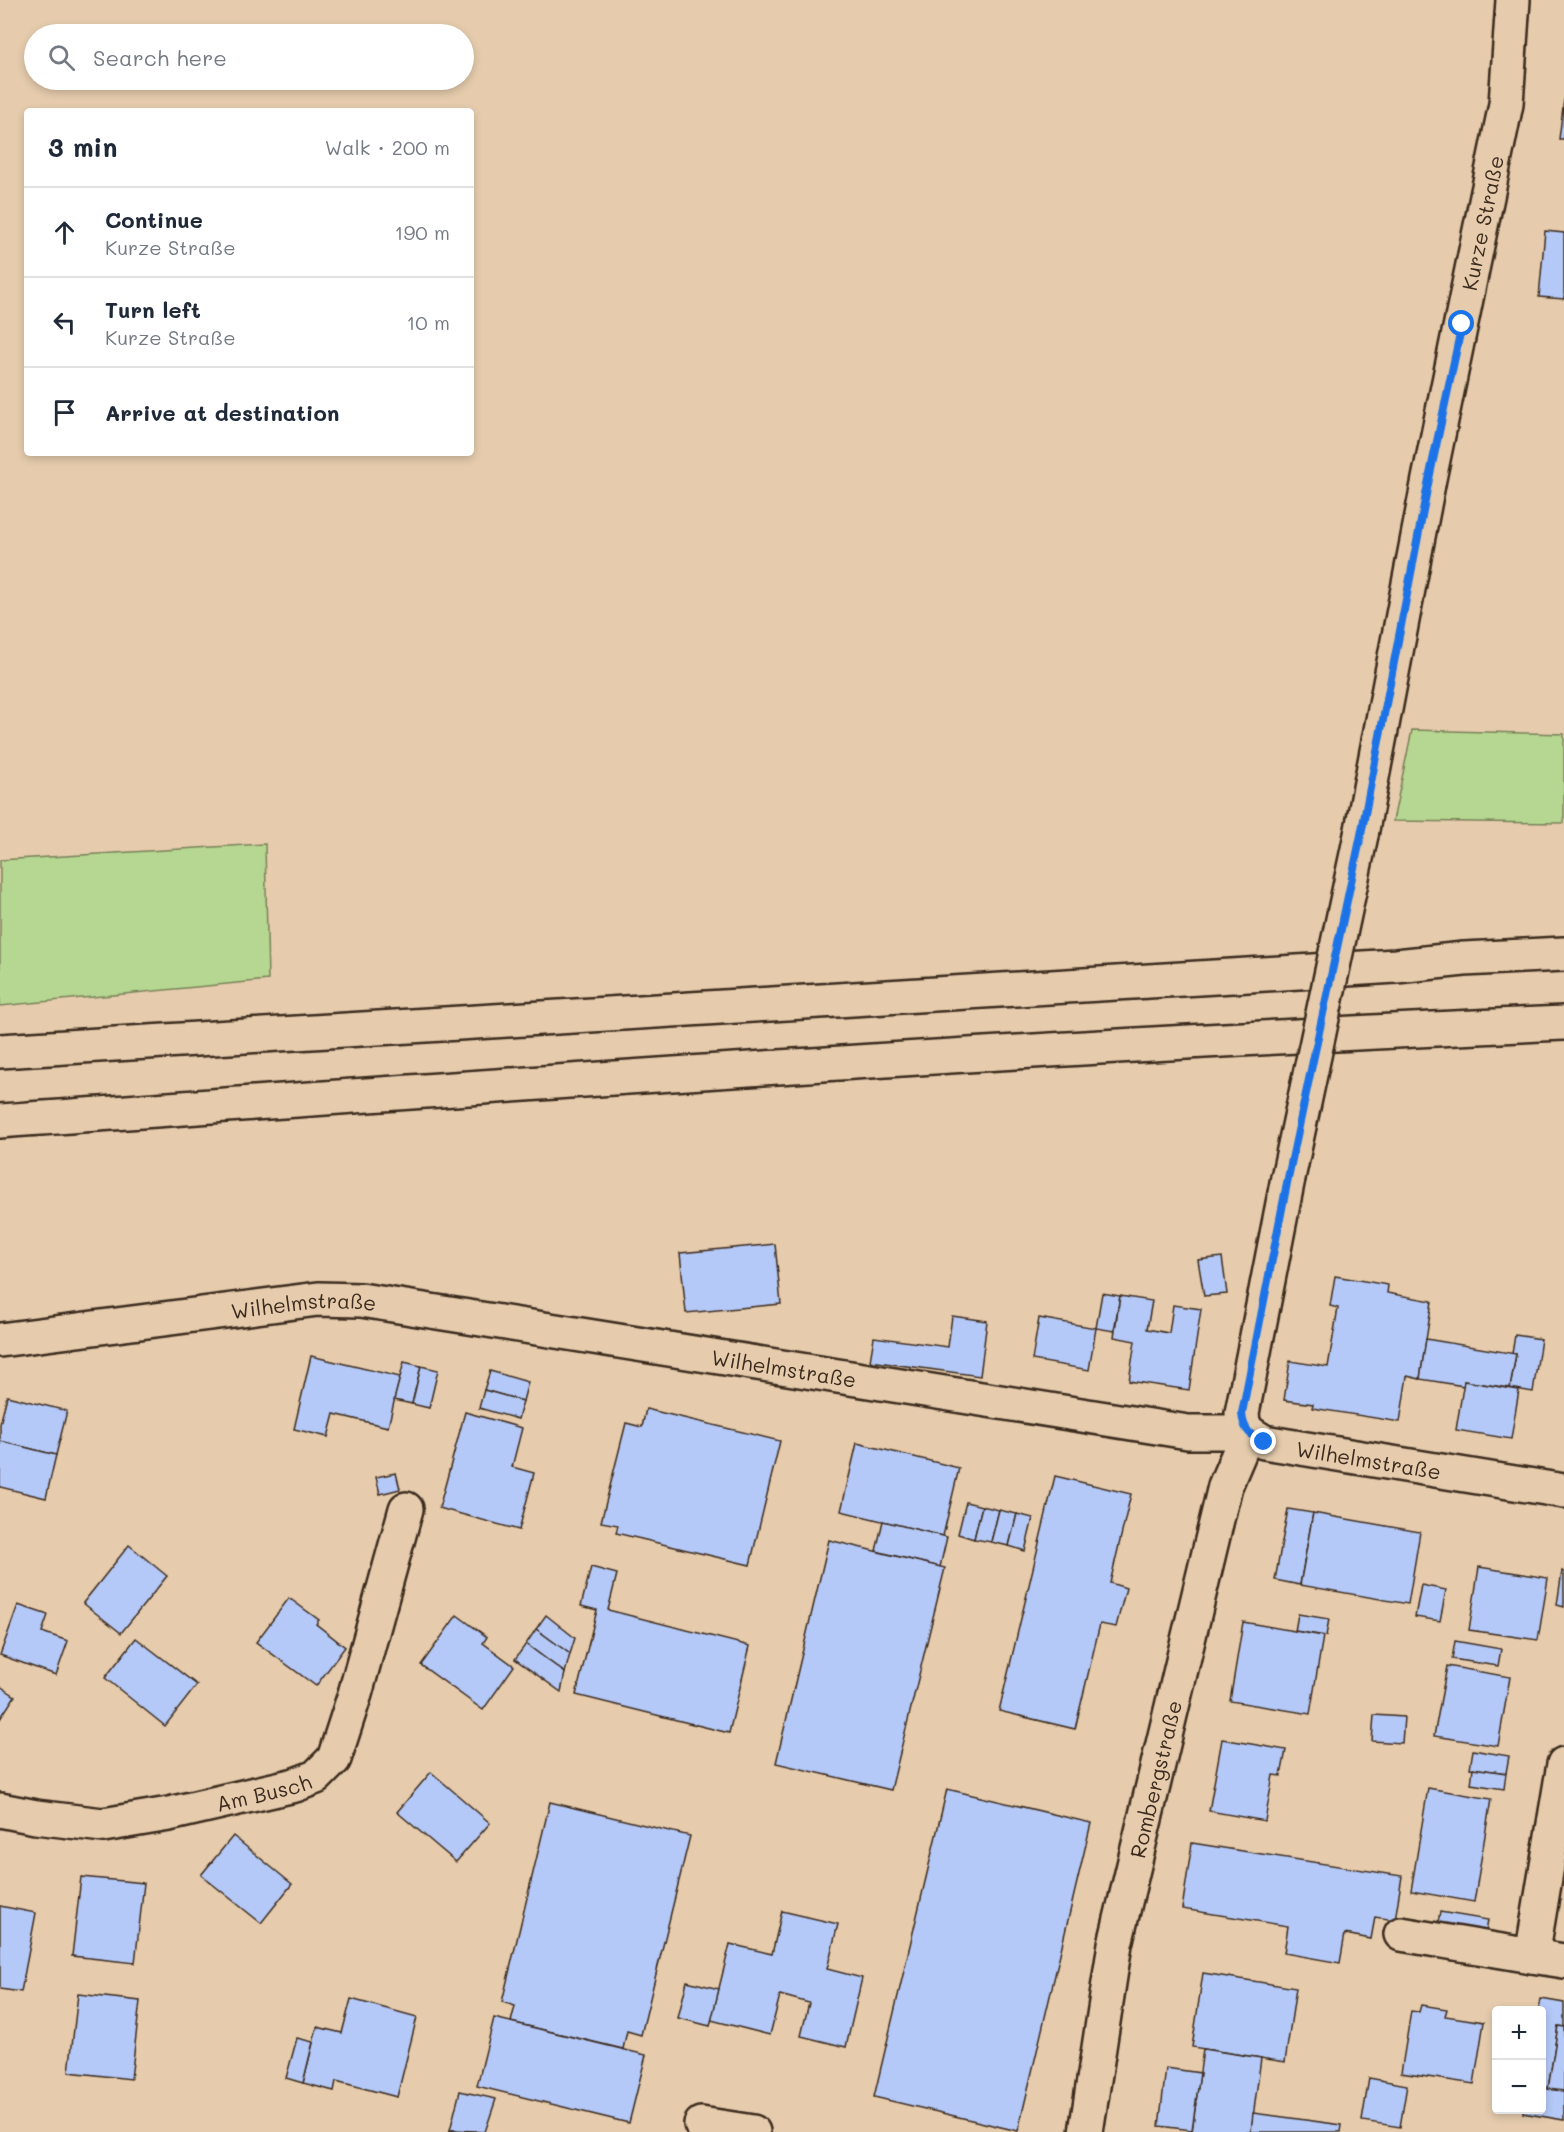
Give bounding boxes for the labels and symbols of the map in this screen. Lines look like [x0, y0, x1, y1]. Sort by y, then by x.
street label: Kurze Straße [1455, 153, 1509, 293]
route start [1448, 310, 1474, 336]
street label: Wilhelmstraße [229, 1285, 379, 1324]
street label: Wilhelmstraße [710, 1343, 858, 1392]
route end [1250, 1428, 1276, 1454]
street label: Wilhelmstraße [1294, 1434, 1443, 1484]
street label: Rombergstraße [1123, 1697, 1187, 1860]
street label: Am Busch [213, 1767, 315, 1816]

